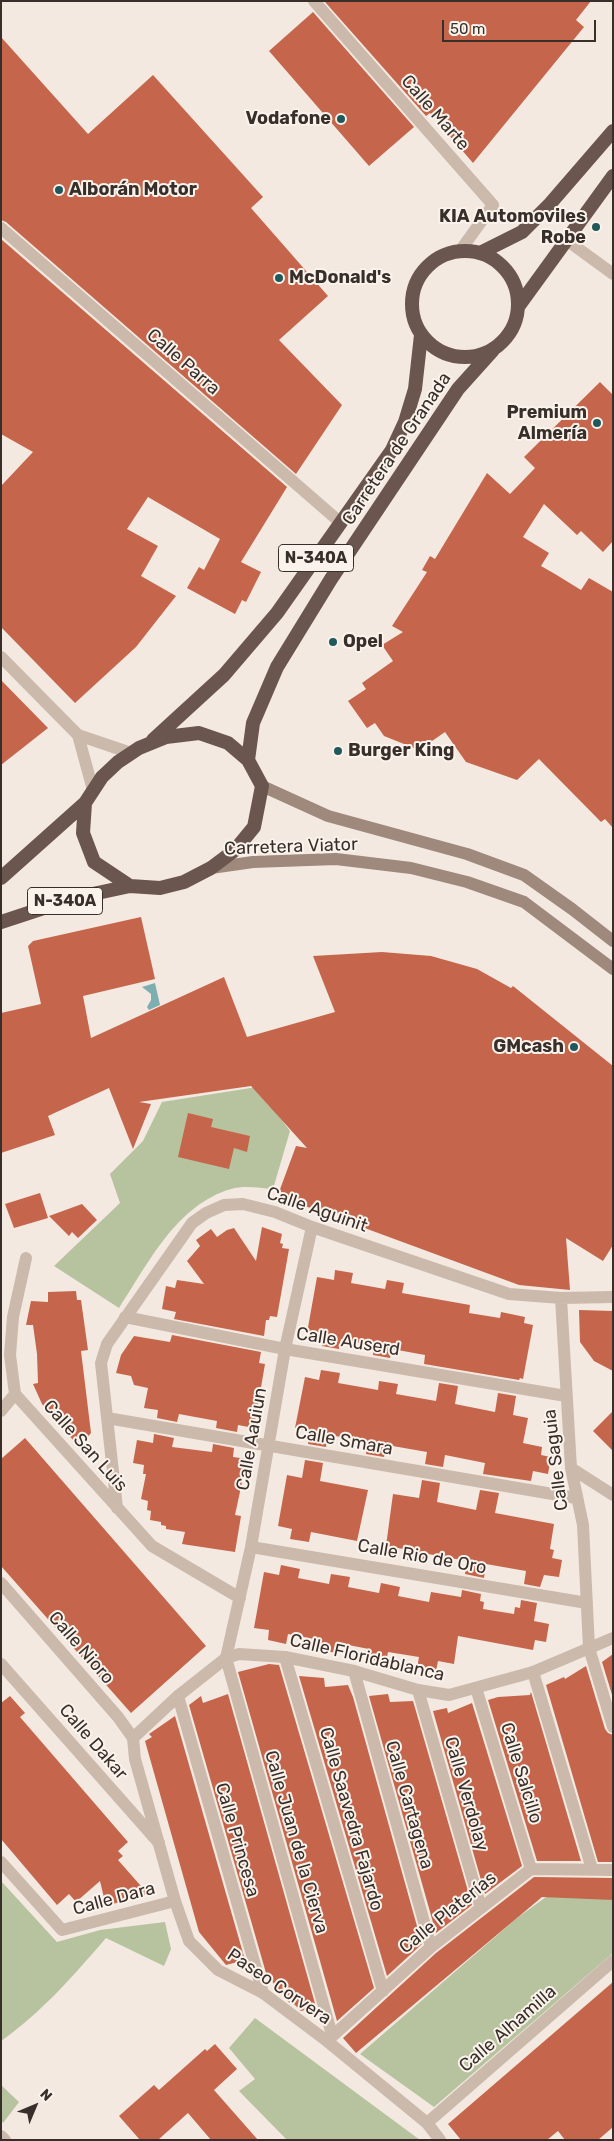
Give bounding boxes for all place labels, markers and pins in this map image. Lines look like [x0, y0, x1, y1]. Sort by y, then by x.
place label: Vodafone [245, 108, 331, 130]
marker: Vodafone [335, 113, 347, 125]
place label: Alborán Motor [69, 179, 197, 201]
marker: Alborán Motor [53, 184, 65, 196]
place label: KIA Automoviles Robe [439, 206, 586, 248]
marker: KIA Automoviles Robe [590, 221, 602, 233]
place label: McDonald's [289, 267, 391, 289]
marker: McDonald's [273, 272, 285, 284]
place label: Premium Almería [506, 402, 587, 444]
marker: Premium Almería [591, 417, 603, 429]
place label: Opel [343, 631, 383, 653]
marker: Opel [327, 636, 339, 648]
place label: Burger King [348, 740, 454, 762]
marker: Burger King [332, 745, 344, 757]
place label: GMcash [493, 1036, 564, 1058]
marker: GMcash [568, 1041, 580, 1053]

